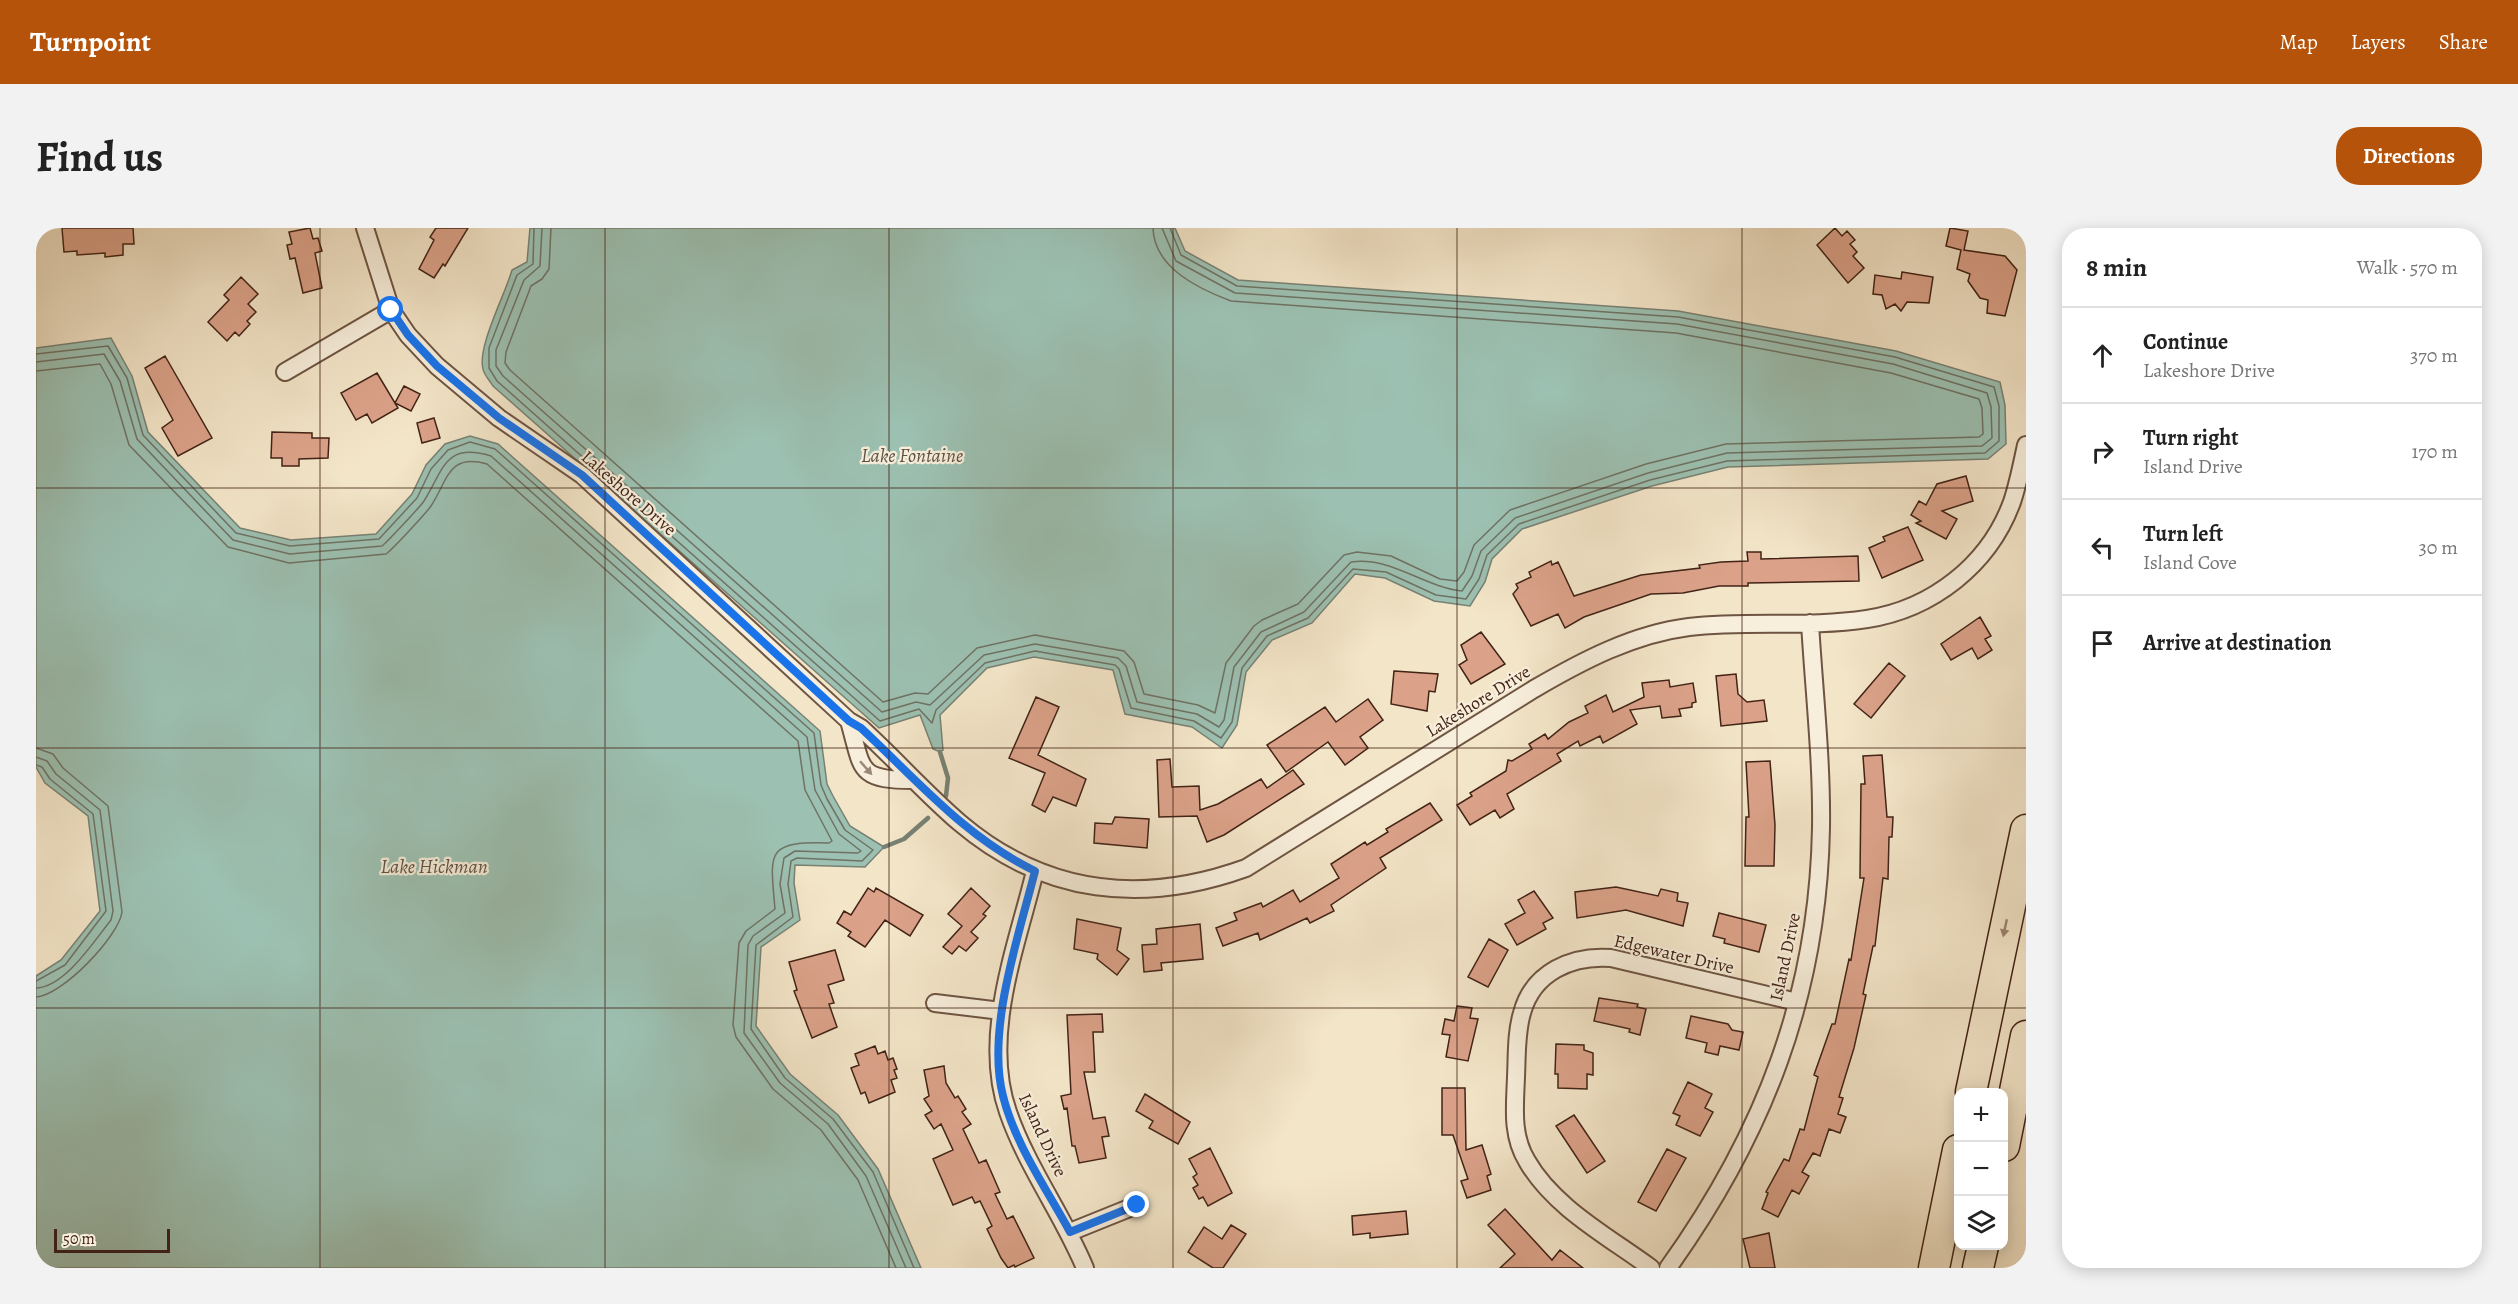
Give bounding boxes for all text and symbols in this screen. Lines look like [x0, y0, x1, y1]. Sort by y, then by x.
text: Turnpoint [30, 23, 151, 61]
text: Map [2279, 28, 2318, 56]
text: Layers [2351, 28, 2406, 56]
text: Share [2439, 28, 2488, 56]
button: Directions [2336, 127, 2482, 185]
text: Find us [36, 128, 163, 185]
text: 8 min [2086, 250, 2147, 285]
text: Walk · 570 m [2357, 254, 2458, 281]
route start [377, 296, 403, 322]
text: Continue [2143, 327, 2228, 357]
icon: ahead [2086, 339, 2119, 372]
text: 370 m [2410, 342, 2458, 369]
text: Lakeshore Drive [2143, 357, 2275, 384]
text: Turn right [2143, 423, 2239, 453]
icon: right [2086, 435, 2119, 468]
text: 170 m [2412, 438, 2458, 465]
water label: Lake Fontaine [861, 442, 963, 469]
street label: Lakeshore Drive [576, 445, 682, 541]
text: Island Drive [2143, 453, 2243, 480]
text: Turn left [2143, 519, 2223, 549]
icon: left [2086, 531, 2119, 564]
text: 30 m [2418, 534, 2458, 561]
text: Island Cove [2143, 549, 2237, 576]
icon: arrive [2086, 627, 2119, 660]
text: Arrive at destination [2143, 628, 2332, 658]
street label: Lakeshore Drive [1421, 659, 1535, 743]
one-way arrow [860, 760, 873, 775]
water label: Lake Hickman [380, 853, 488, 880]
street label: Island Drive [1764, 911, 1806, 1003]
one-way arrow [2000, 919, 2009, 938]
street label: Edgewater Drive [1612, 929, 1736, 979]
map controls [1954, 1088, 2008, 1250]
button: + [1954, 1088, 2008, 1142]
street label: Island Drive [1013, 1089, 1073, 1181]
button: − [1954, 1142, 2008, 1196]
route end [1123, 1191, 1149, 1217]
button: layers [1954, 1196, 2008, 1250]
scale bar [54, 1226, 170, 1254]
text: 50 m [63, 1228, 95, 1250]

